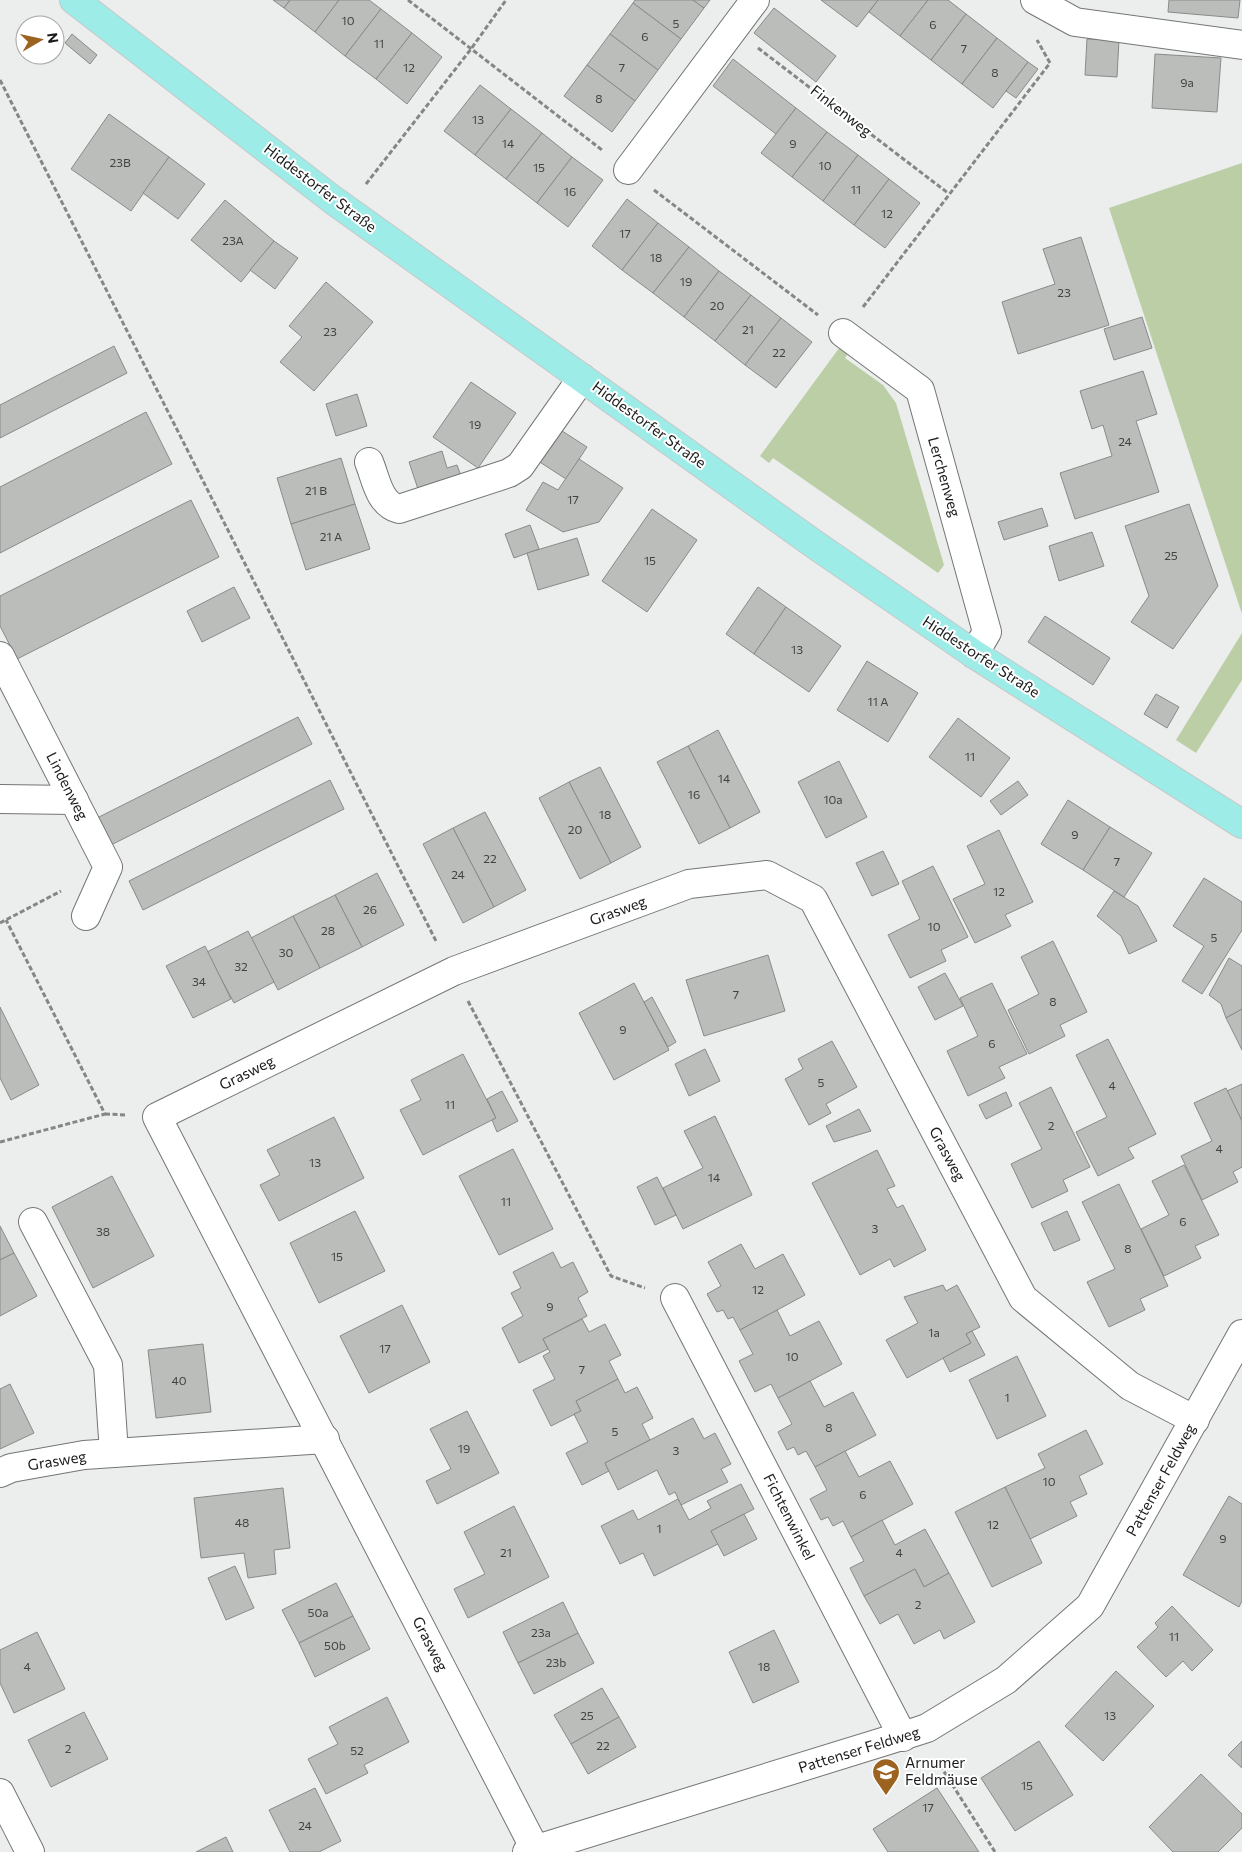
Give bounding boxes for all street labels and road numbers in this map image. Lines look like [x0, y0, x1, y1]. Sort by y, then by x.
street label: Finkenweg [807, 81, 876, 140]
street label: Hiddestorfer Straße [261, 139, 380, 235]
street label: Hiddestorfer Straße [589, 377, 710, 471]
street label: Lerchenweg [925, 435, 965, 519]
street label: Hiddestorfer Straße [920, 612, 1044, 701]
street label: Lindenweg [43, 749, 93, 823]
street label: Grasweg [587, 891, 649, 929]
street label: Grasweg [216, 1051, 277, 1093]
street label: Grasweg [926, 1123, 970, 1184]
street label: Pattenser Feldweg [1122, 1420, 1199, 1539]
street label: Grasweg [26, 1446, 87, 1474]
street label: Fichtenwinkel [760, 1470, 819, 1563]
street label: Grasweg [409, 1613, 452, 1674]
street label: Pattenser Feldweg [796, 1722, 922, 1776]

